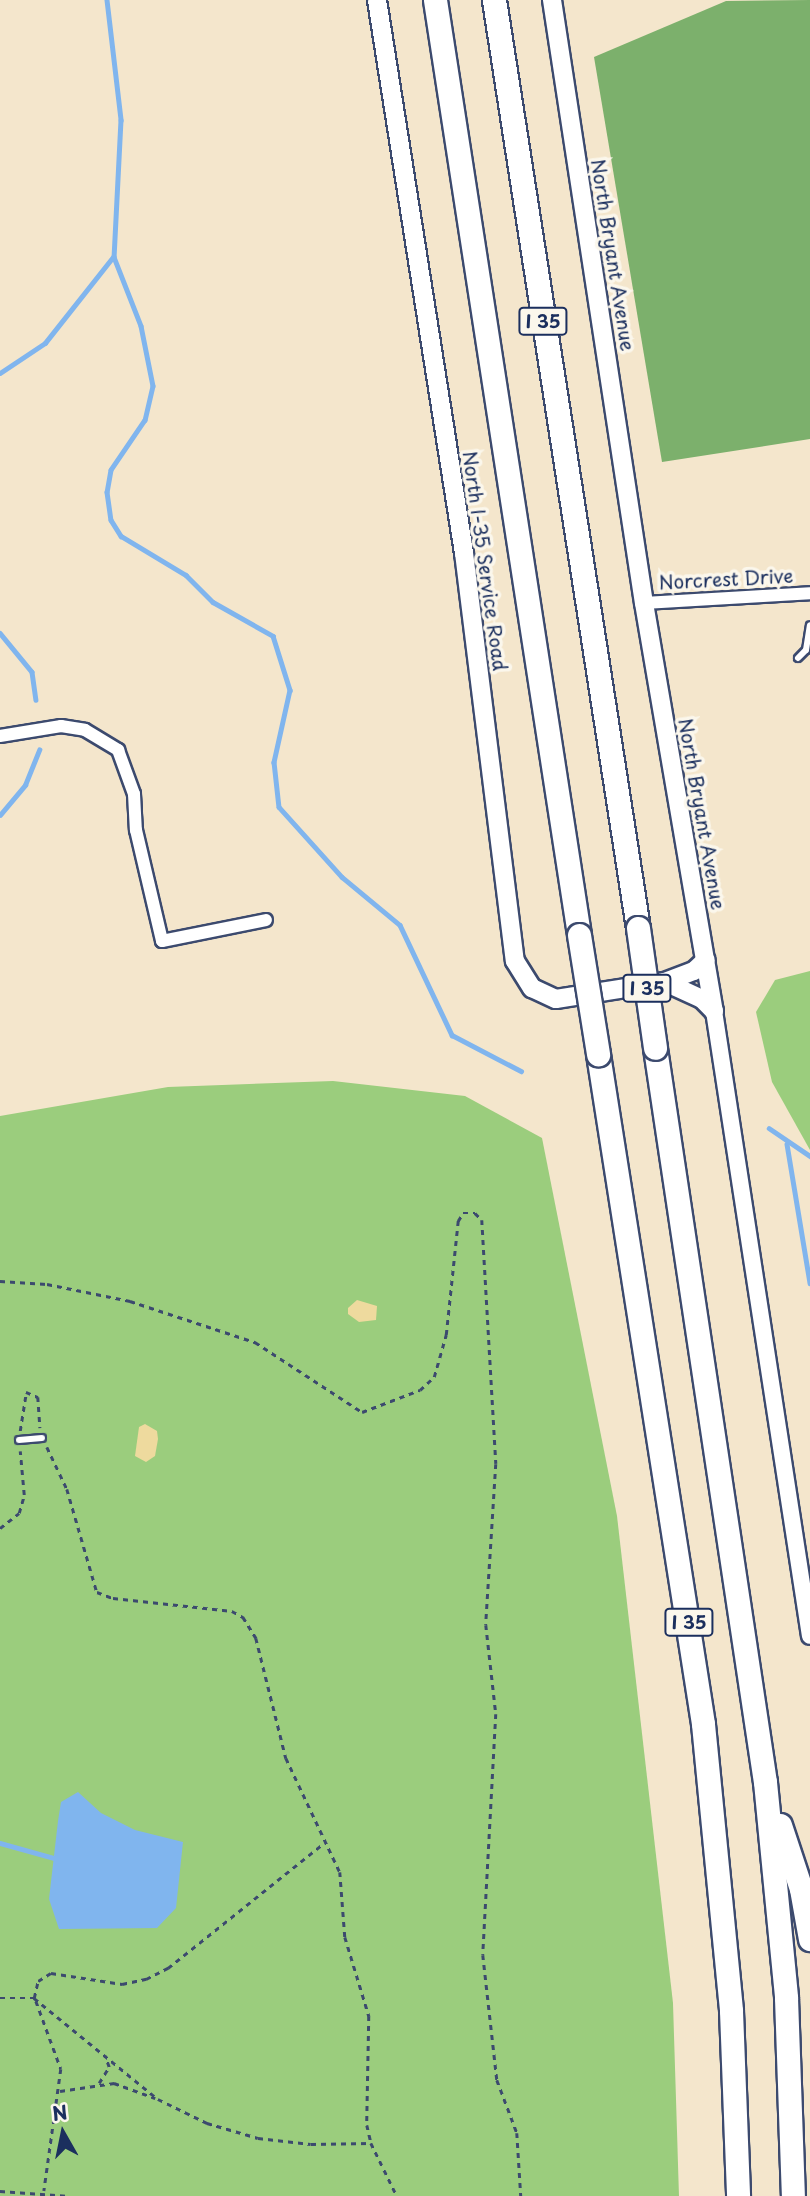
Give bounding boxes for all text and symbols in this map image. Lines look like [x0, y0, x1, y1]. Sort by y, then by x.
street label: North Bryant Avenue [587, 158, 639, 352]
road number: I 35 [518, 306, 568, 335]
street label: North I-35 Service Road [458, 450, 512, 672]
street label: Norcrest Drive [658, 564, 794, 594]
street label: North Bryant Avenue [674, 717, 730, 911]
road number: I 35 [622, 973, 672, 1002]
road number: I 35 [664, 1608, 714, 1637]
text: N [50, 2097, 69, 2127]
north arrow [28, 2098, 98, 2168]

